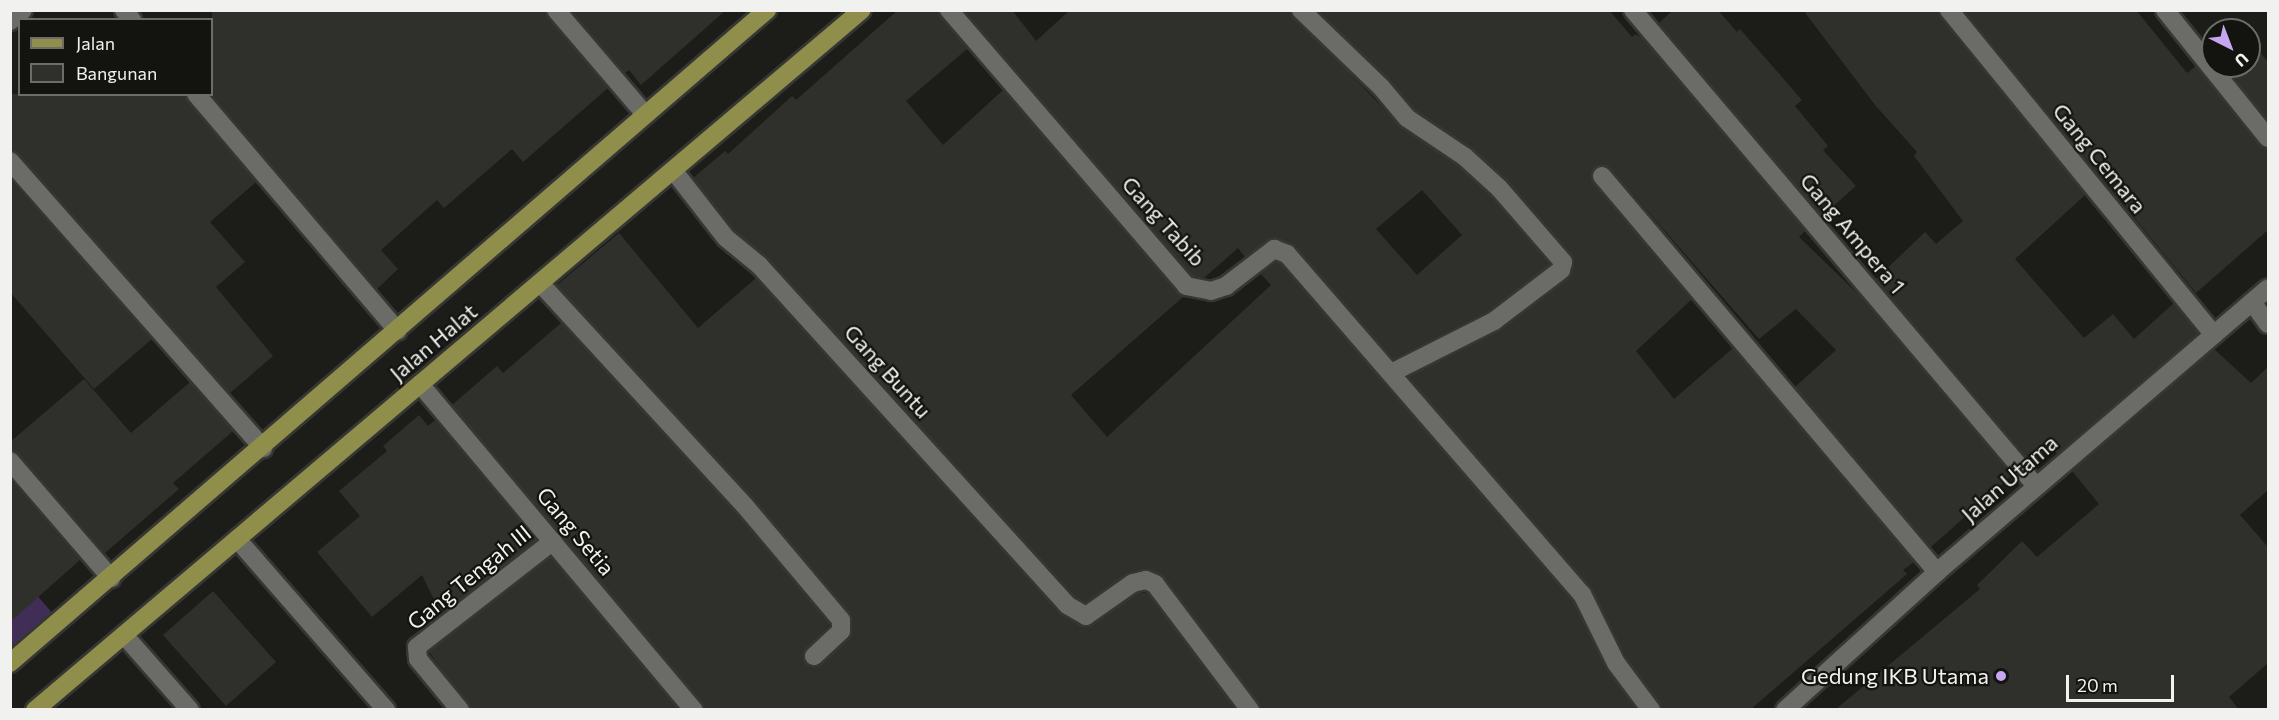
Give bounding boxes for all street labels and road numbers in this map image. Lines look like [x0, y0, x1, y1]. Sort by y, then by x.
street label: Gang Cemara [2048, 98, 2152, 218]
street label: Gang Ampera 1 [1795, 167, 1911, 299]
street label: Gang Tabib [1117, 171, 1211, 271]
street label: Jalan Halat [384, 298, 482, 386]
street label: Gang Buntu [839, 319, 937, 423]
street label: Jalan Utama [1955, 429, 2063, 527]
street label: Gang Setia [532, 482, 620, 580]
street label: Gang Tengah III [402, 519, 536, 635]

